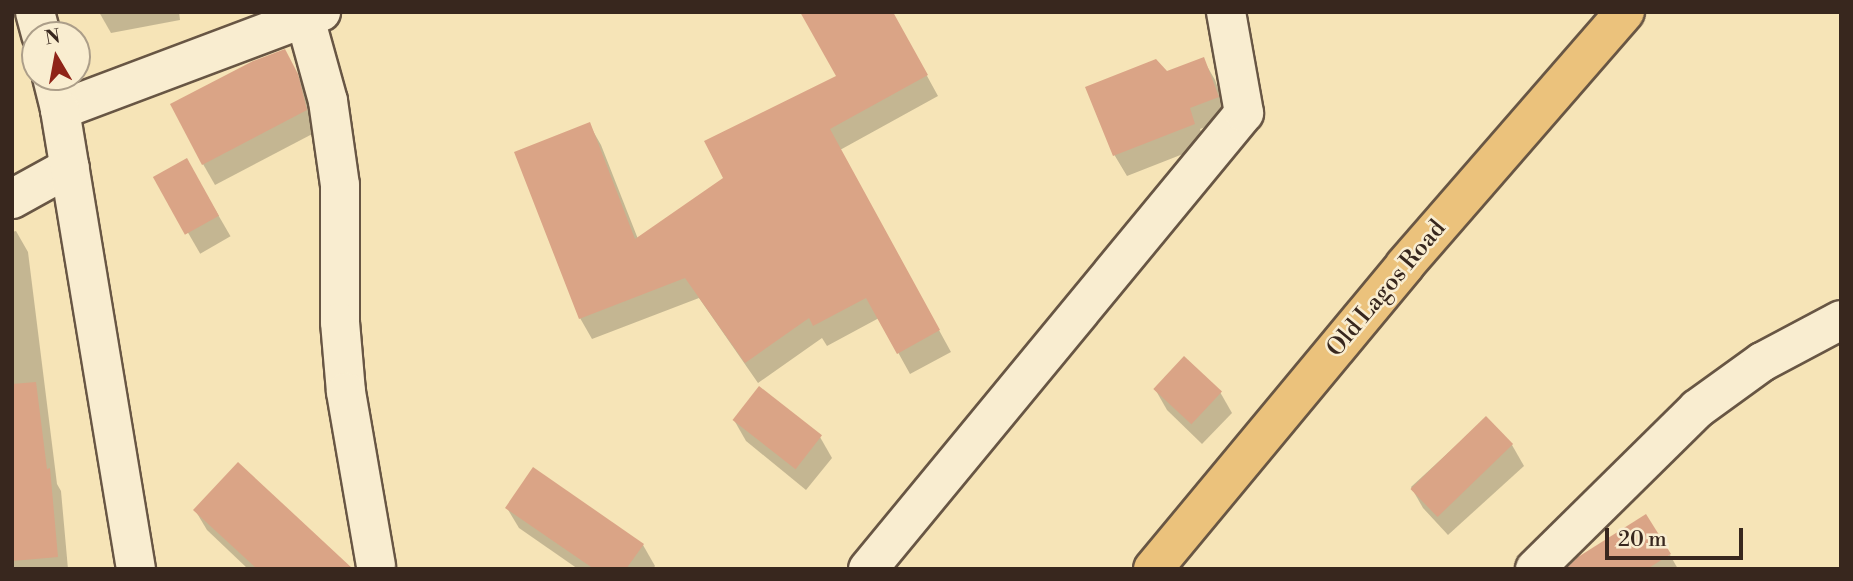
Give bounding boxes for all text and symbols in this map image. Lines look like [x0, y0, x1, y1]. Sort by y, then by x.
north arrow [21, 21, 91, 91]
text: N [43, 24, 62, 50]
street label: Old Lagos Road [1321, 215, 1453, 363]
scale bar [1608, 514, 1746, 558]
text: 20 m [1618, 527, 1667, 553]

